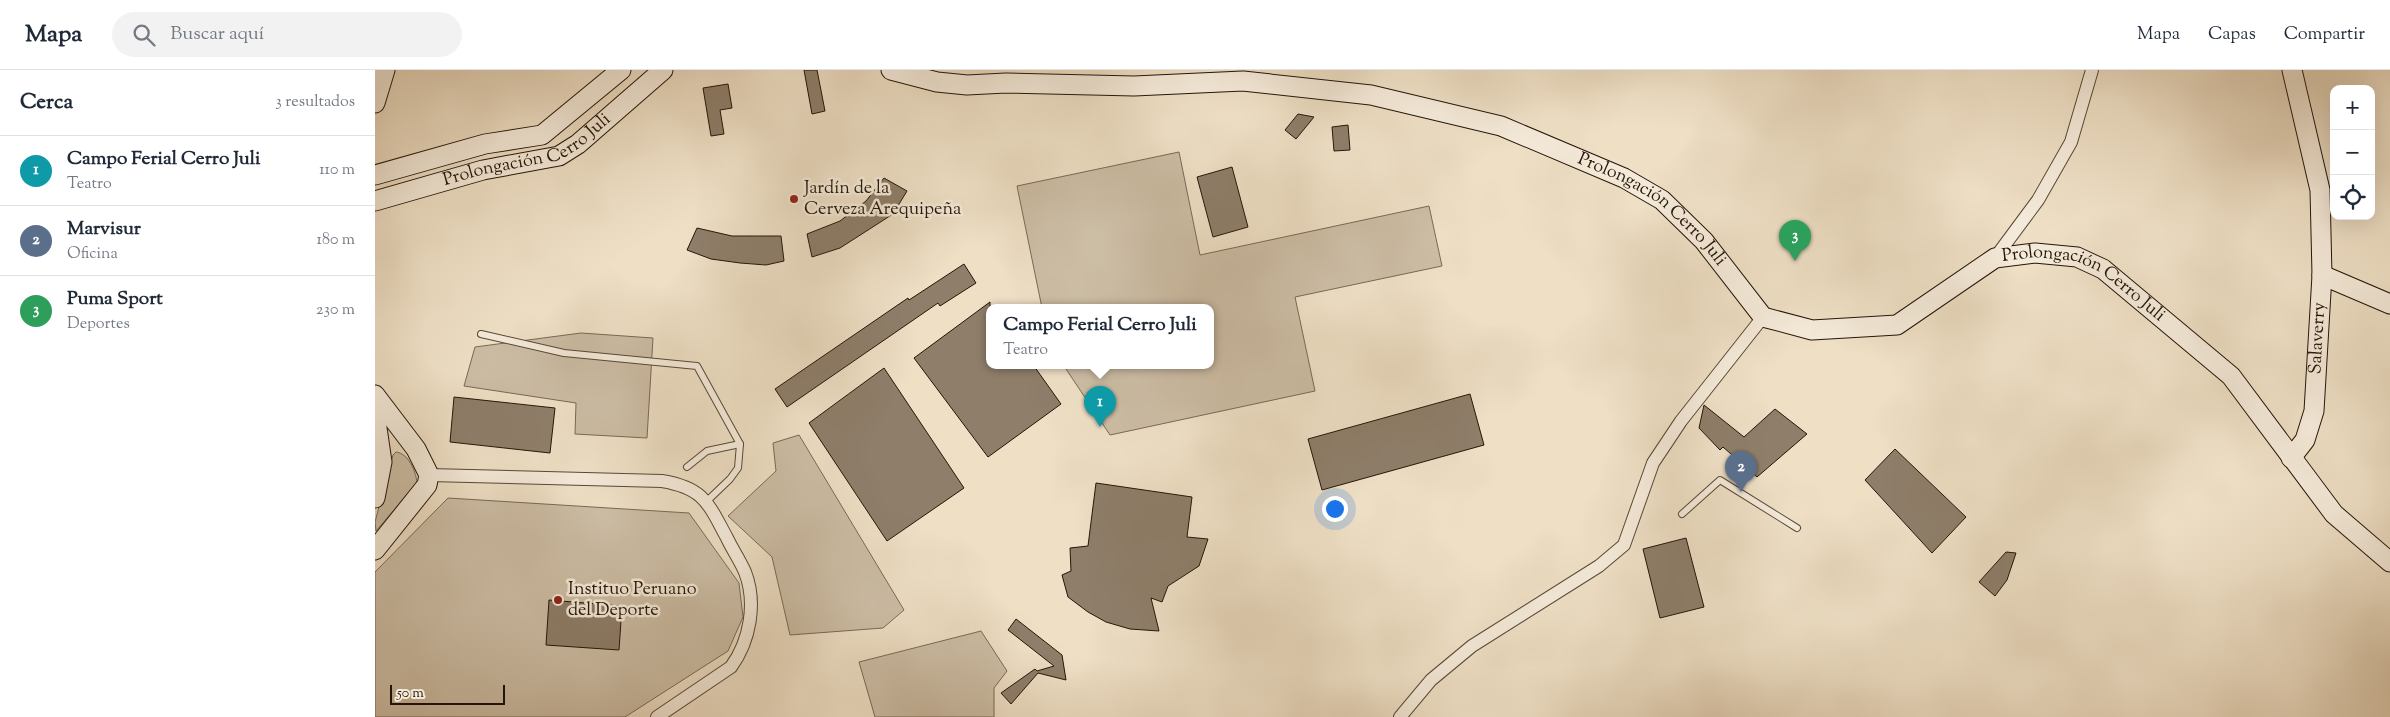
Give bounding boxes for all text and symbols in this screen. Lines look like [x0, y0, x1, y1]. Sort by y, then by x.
search box [112, 12, 462, 57]
text: Mapa [25, 18, 82, 52]
icon: search [130, 21, 158, 49]
text: Buscar aquí [170, 21, 264, 48]
text: Mapa [2137, 22, 2180, 48]
text: Capas [2208, 22, 2256, 48]
text: Compartir [2284, 22, 2365, 48]
map controls [2330, 85, 2375, 220]
button: + [2330, 85, 2375, 130]
text: Cerca [20, 88, 73, 118]
text: 3 resultados [275, 91, 355, 114]
street label: Prolongación Cerro Juli [440, 108, 617, 194]
button: − [2330, 130, 2375, 175]
text: Campo Ferial Cerro Juli [67, 146, 261, 173]
street label: Prolongación Cerro Juli [1573, 147, 1732, 272]
text: 1 [33, 159, 39, 182]
text: 110 m [319, 159, 355, 182]
text: Teatro [67, 173, 112, 196]
button: locate [2330, 175, 2375, 220]
place label: Jardín de la Cerveza Arequipeña [803, 176, 961, 223]
marker: Jardín de la Cerveza Arequipeña [788, 193, 800, 205]
text: Marvisur [67, 216, 141, 243]
pin: 3 [1779, 220, 1811, 261]
text: 2 [32, 229, 40, 252]
text: 180 m [316, 229, 355, 252]
street label: Prolongación Cerro Juli [2000, 240, 2171, 329]
text: Oficina [67, 243, 118, 266]
text: Puma Sport [67, 286, 163, 313]
text: 3 [33, 299, 39, 322]
text: 230 m [316, 299, 355, 322]
street label: Salaverry [2303, 302, 2333, 375]
popup [986, 304, 1214, 369]
text: Campo Ferial Cerro Juli [1003, 312, 1197, 339]
text: Deportes [67, 313, 130, 336]
text: Teatro [1003, 339, 1048, 362]
pin: 1 [1084, 386, 1116, 427]
pin: 2 [1725, 451, 1757, 492]
your location [1322, 496, 1348, 522]
place label: Instituo Peruano del Deporte [568, 577, 697, 624]
marker: Instituo Peruano del Deporte [552, 594, 564, 606]
scale bar [390, 682, 505, 705]
text: 50 m [397, 684, 424, 704]

